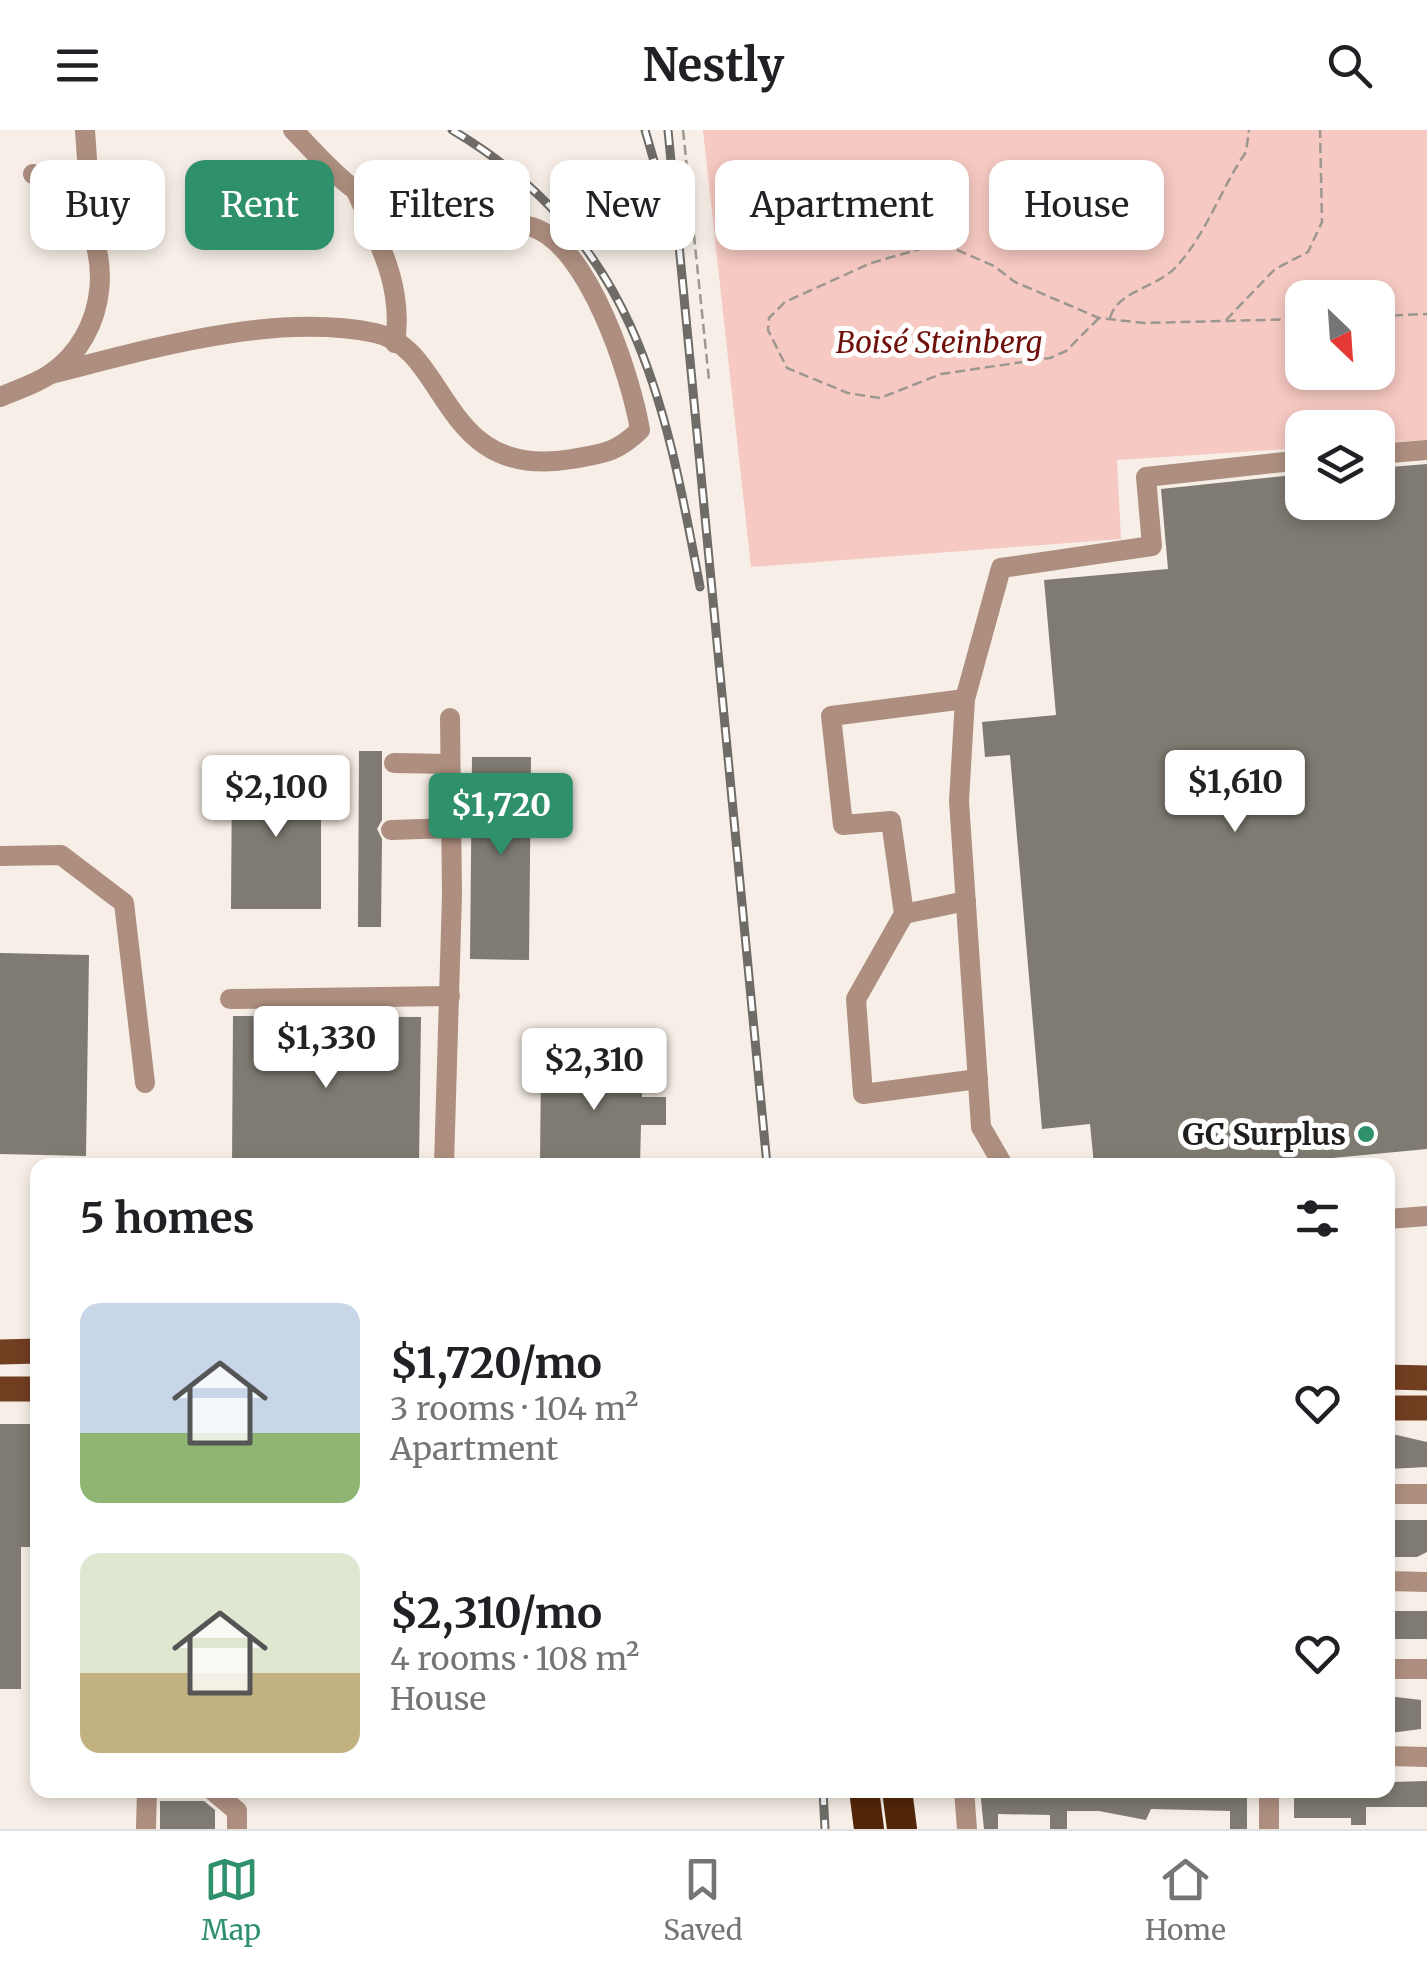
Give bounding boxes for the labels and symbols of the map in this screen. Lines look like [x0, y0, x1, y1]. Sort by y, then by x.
north arrow [1285, 280, 1395, 390]
park label: Boisé Steinberg [836, 323, 1042, 361]
pin: $1,610 [1154, 750, 1316, 835]
pin: $2,100 [195, 755, 357, 840]
pin: $1,720 [420, 773, 582, 858]
pin: $1,330 [245, 1006, 407, 1091]
pin: $2,310 [513, 1028, 675, 1113]
place label: GC Surplus [1182, 1115, 1346, 1153]
marker: GC Surplus [1355, 1123, 1377, 1145]

